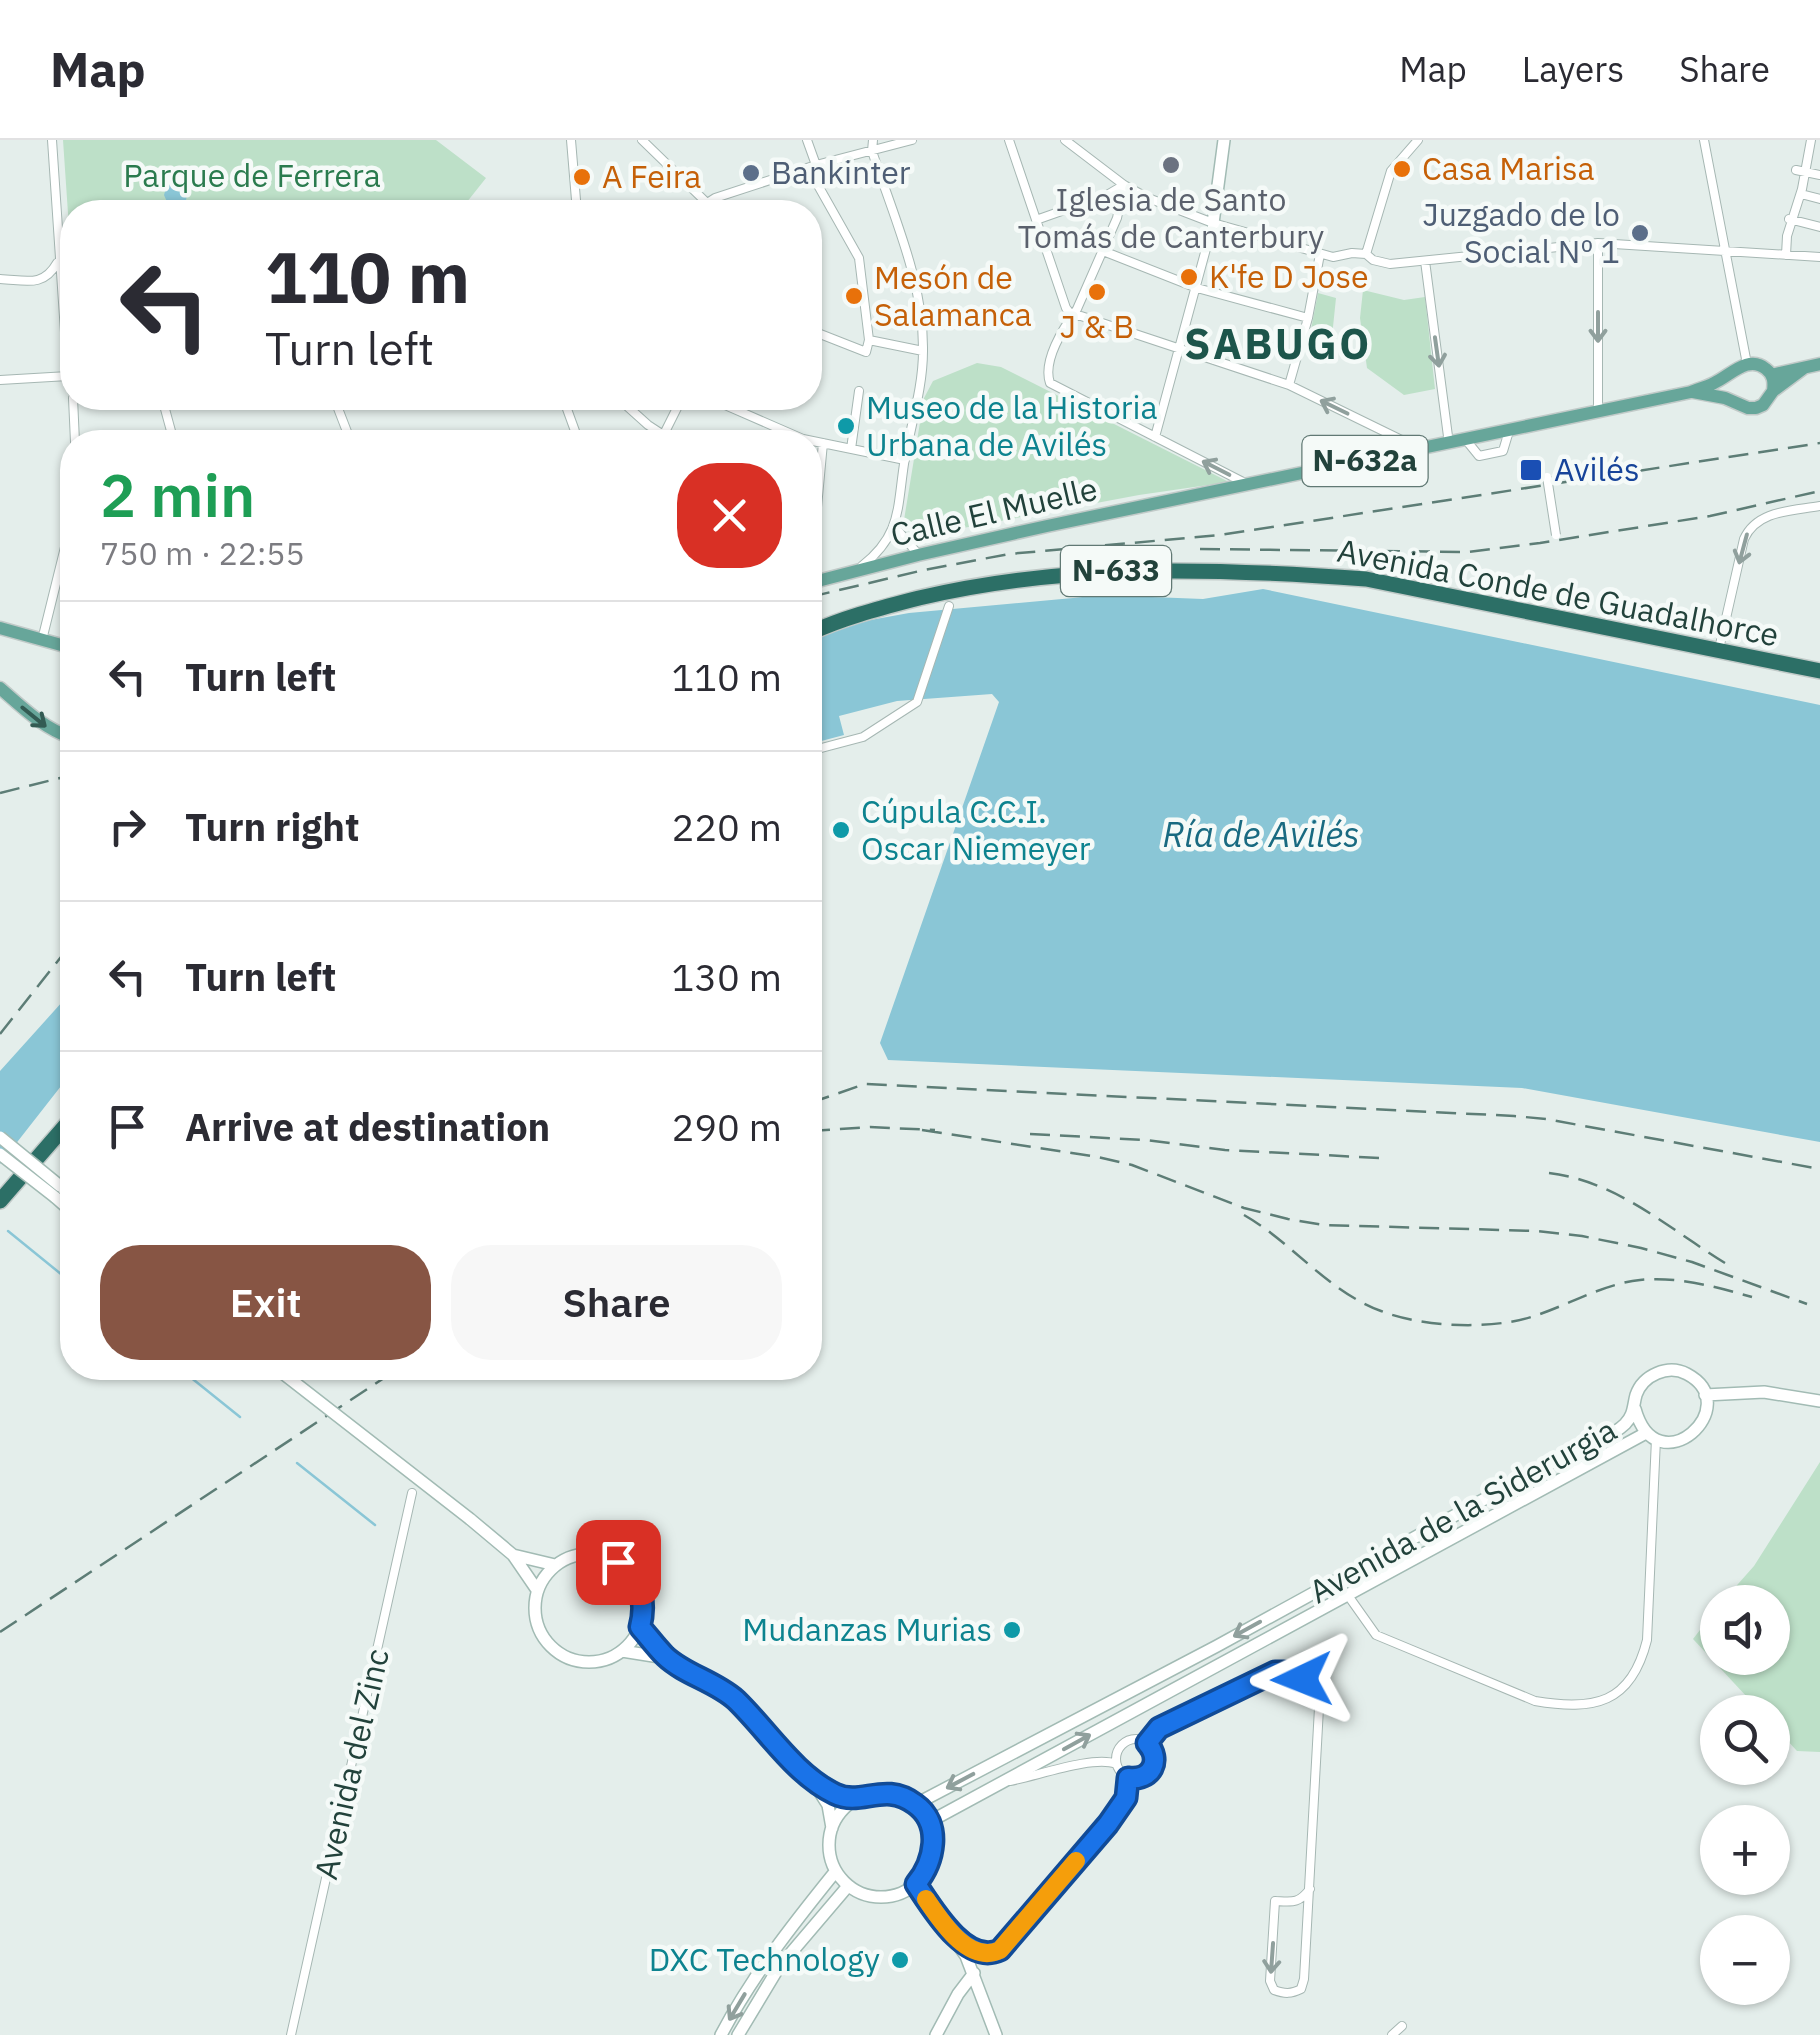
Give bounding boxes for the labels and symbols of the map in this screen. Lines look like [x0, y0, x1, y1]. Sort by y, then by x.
place label: Casa Marisa [1422, 147, 1595, 189]
place label: Bankinter [771, 151, 911, 193]
park label: Parque de Ferrera [123, 154, 381, 196]
marker: Iglesia de Santo Tomás de Canterbury [1160, 154, 1182, 176]
place label: A Feira [602, 155, 701, 197]
marker: Casa Marisa [1391, 158, 1413, 180]
marker: Bankinter [740, 162, 762, 184]
marker: A Feira [571, 166, 593, 188]
place label: Iglesia de Santo Tomás de Canterbury [1018, 178, 1324, 257]
place label: Juzgado de lo Social Nº 1 [1422, 193, 1620, 272]
marker: Juzgado de lo Social Nº 1 [1629, 222, 1651, 244]
place label: K'fe D Jose [1209, 255, 1369, 297]
place label: Mesón de Salamanca [874, 256, 1032, 335]
marker: K'fe D Jose [1178, 266, 1200, 288]
marker: J & B [1086, 281, 1108, 303]
marker: Mesón de Salamanca [843, 285, 865, 307]
place label: J & B [1060, 305, 1134, 347]
one-way arrow [1588, 310, 1608, 343]
district label: SABUGO [1184, 316, 1372, 371]
one-way arrow [1428, 336, 1446, 368]
place label: Museo de la Historia Urbana de Avilés [866, 386, 1158, 465]
one-way arrow [1320, 397, 1350, 416]
marker: Museo de la Historia Urbana de Avilés [835, 415, 857, 437]
road number: N-632a [1302, 436, 1428, 486]
place label: Avilés [1554, 448, 1639, 490]
marker: Avilés [1518, 457, 1544, 483]
one-way arrow [1202, 458, 1232, 477]
street label: Calle El Muelle [886, 467, 1101, 555]
street label: Avenida Conde de Guadalhorce [1334, 529, 1782, 655]
one-way arrow [1732, 533, 1751, 564]
road number: N-633 [1061, 546, 1171, 596]
one-way arrow [21, 706, 47, 728]
place label: Cúpula C.C.I. Oscar Niemeyer [861, 790, 1091, 869]
water label: Ría de Avilés [1162, 811, 1360, 857]
marker: Cúpula C.C.I. Oscar Niemeyer [830, 819, 852, 841]
street label: Avenida de la Siderurgia [1301, 1408, 1624, 1612]
pin [576, 1520, 661, 1605]
place label: Mudanzas Murias [742, 1608, 992, 1650]
marker: Mudanzas Murias [1001, 1619, 1023, 1641]
one-way arrow [1233, 1620, 1263, 1639]
position arrow [1250, 1627, 1354, 1731]
street label: Avenida del Zinc [304, 1644, 398, 1883]
one-way arrow [1061, 1731, 1091, 1751]
one-way arrow [946, 1772, 976, 1791]
place label: DXC Technology [649, 1938, 880, 1980]
one-way arrow [1262, 1942, 1281, 1974]
marker: DXC Technology [889, 1949, 911, 1971]
one-way arrow [726, 1992, 746, 2021]

